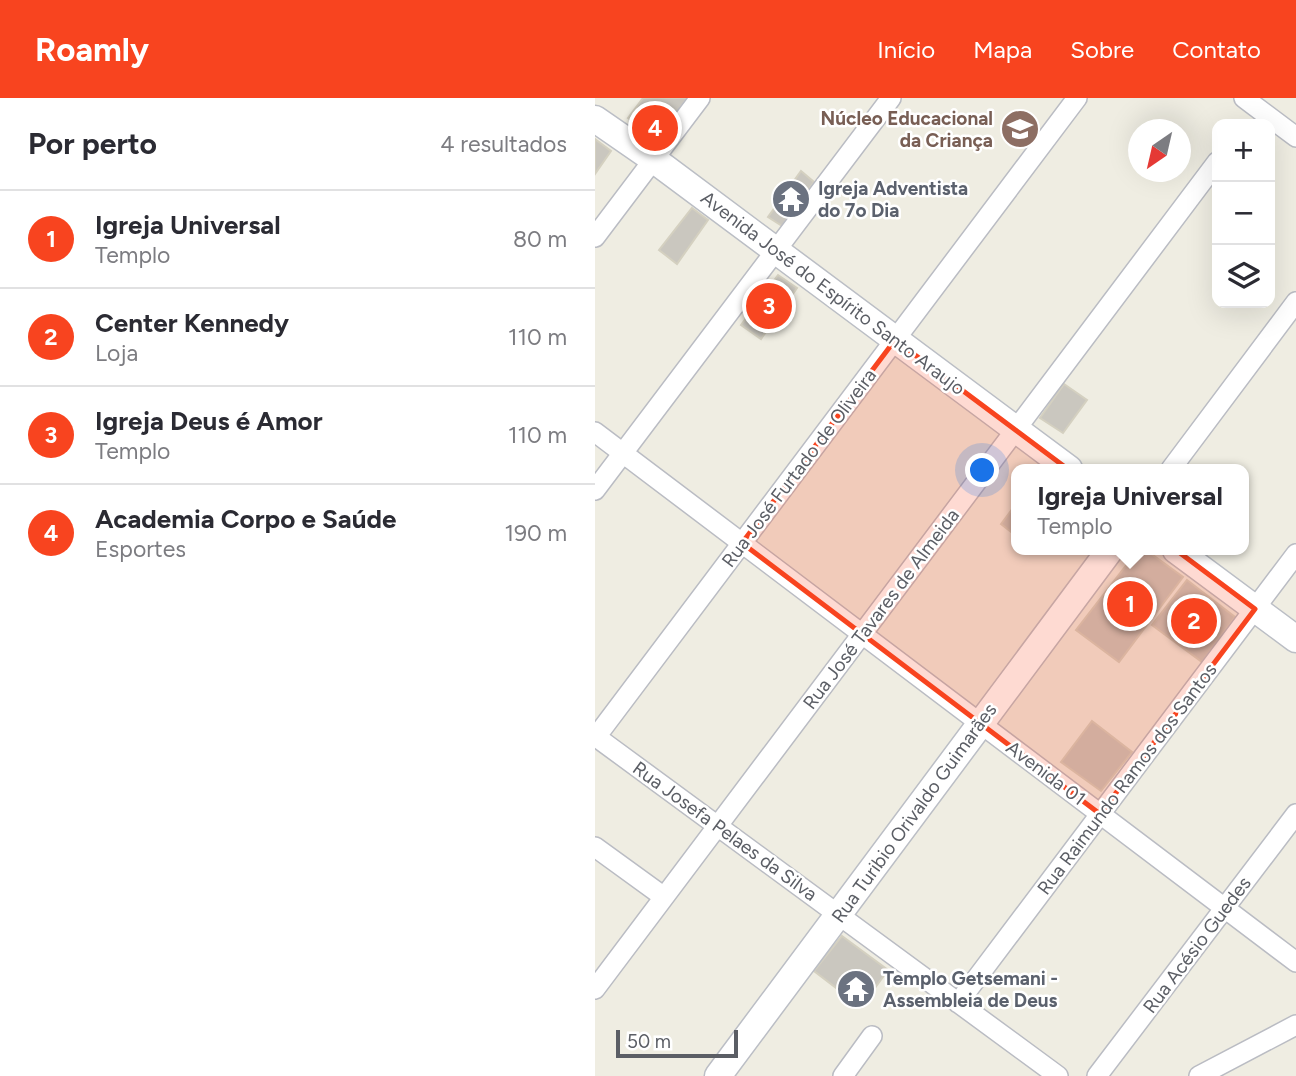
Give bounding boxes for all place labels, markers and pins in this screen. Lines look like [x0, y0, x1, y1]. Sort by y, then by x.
pin: 4 [632, 102, 678, 154]
place label: Núcleo Educacional da Criança [821, 107, 993, 152]
school or university icon: Núcleo Educacional da Criança [999, 108, 1041, 150]
place label: Igreja Adventista do 7o Dia [818, 177, 968, 222]
temple icon: Igreja Adventista do 7o Dia [770, 178, 812, 220]
pin: 3 [746, 280, 792, 332]
pin: 1 [1107, 578, 1153, 630]
pin: 2 [1171, 595, 1217, 647]
place label: Templo Getsemani - Assembleia de Deus [883, 967, 1058, 1012]
temple icon: Templo Getsemani - Assembleia de Deus [835, 968, 877, 1010]

